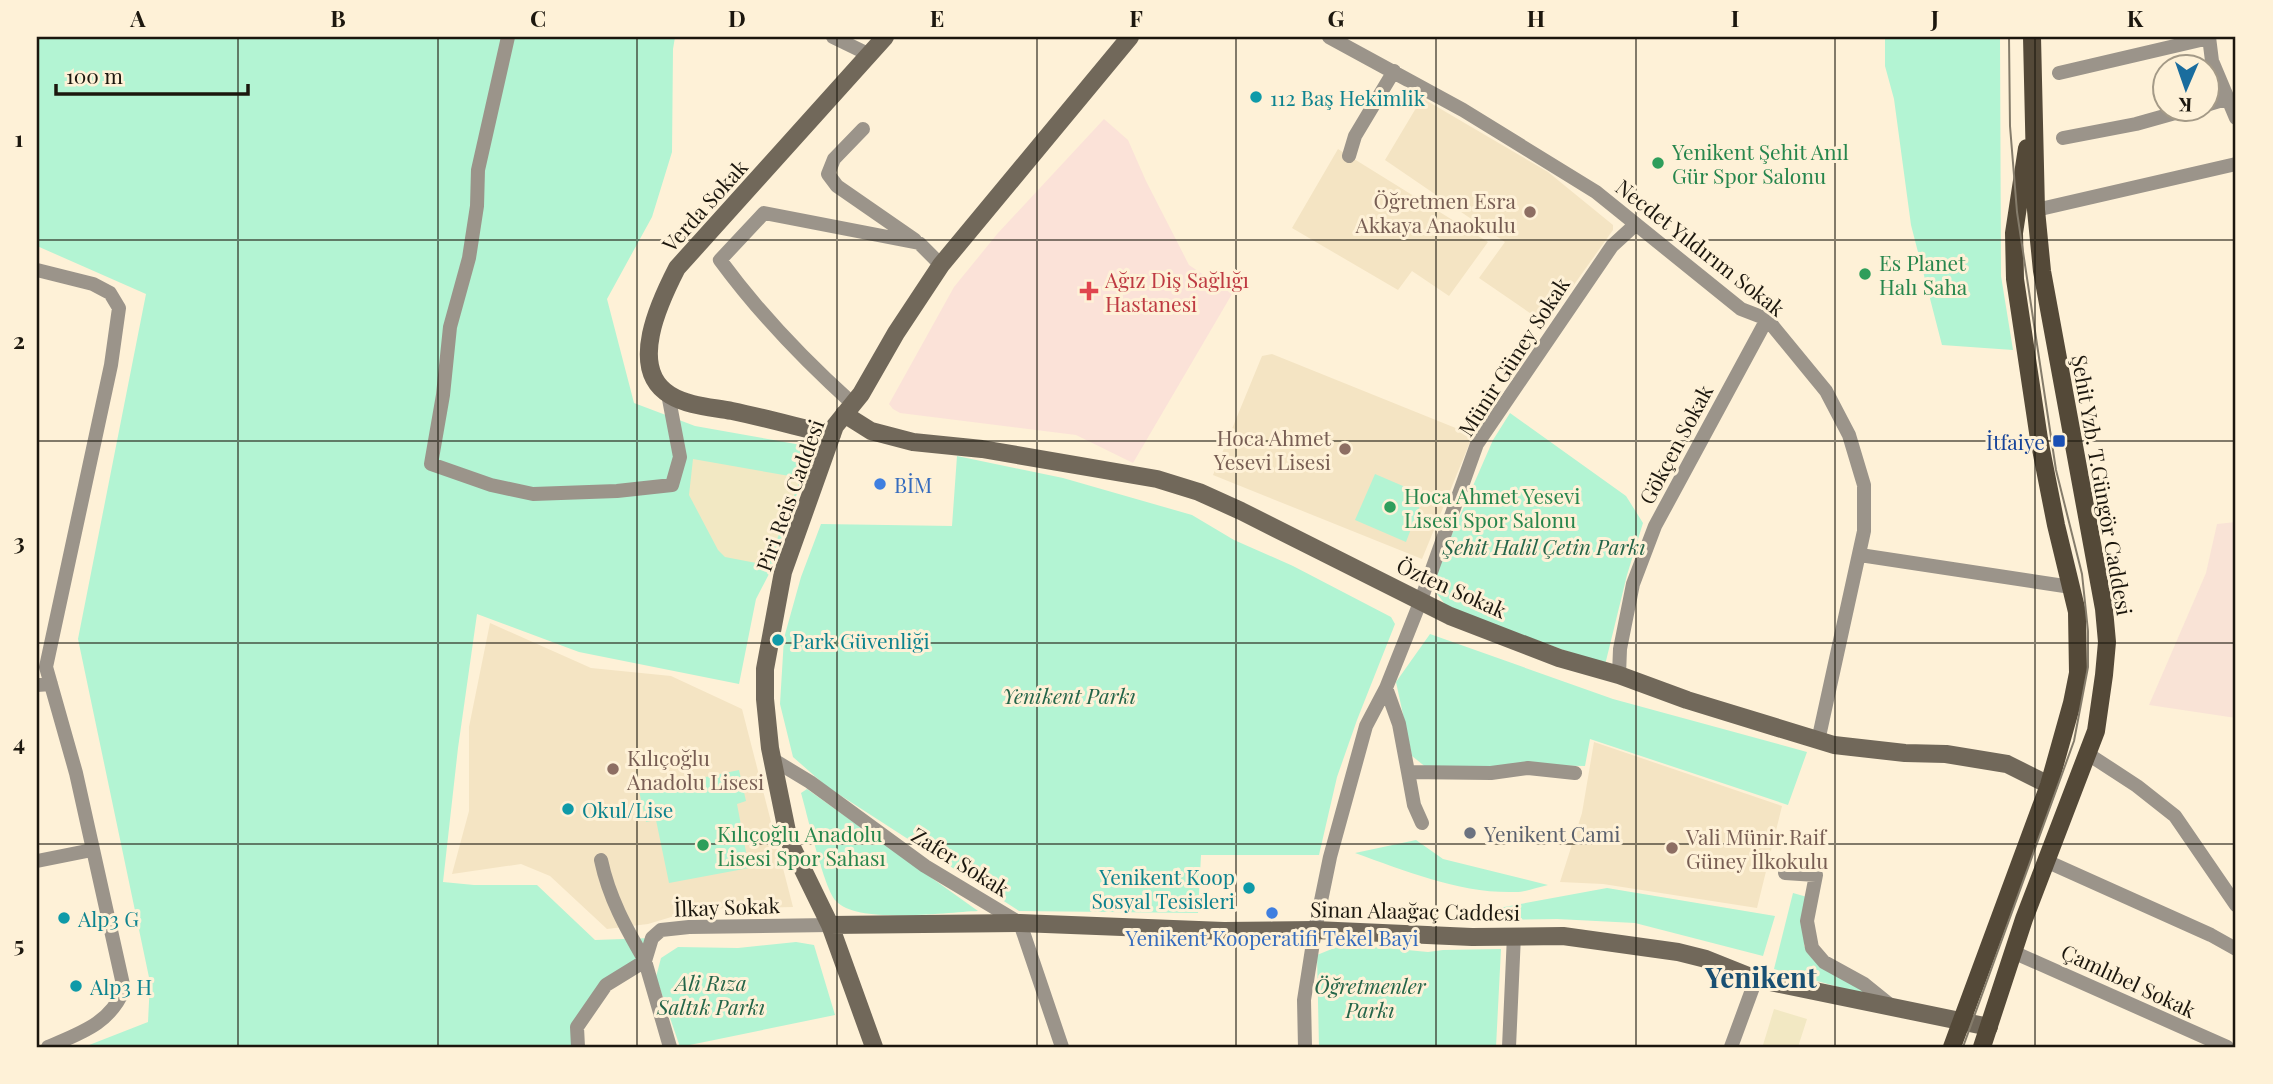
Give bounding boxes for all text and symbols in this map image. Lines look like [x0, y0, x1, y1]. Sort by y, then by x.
text: A [129, 2, 146, 33]
text: B [330, 2, 346, 33]
text: C [530, 2, 546, 33]
text: D [728, 2, 746, 33]
text: E [930, 2, 944, 33]
text: F [1129, 2, 1143, 33]
text: G [1328, 2, 1345, 33]
text: H [1527, 2, 1545, 33]
text: I [1731, 2, 1739, 33]
text: J [1930, 2, 1939, 33]
text: K [2127, 2, 2144, 33]
scale bar [56, 52, 248, 96]
north arrow [2150, 52, 2220, 122]
text: 100 m [66, 61, 123, 89]
place label: 112 Baş Hekimlik [1270, 83, 1426, 111]
marker: 112 Baş Hekimlik [1248, 89, 1264, 105]
text: K [2178, 93, 2193, 119]
text: 1 [15, 122, 24, 153]
place label: Yenikent Şehit Anıl Gür Spor Salonu [1671, 137, 1849, 189]
street label: Verda Sokak [654, 153, 753, 258]
marker: Yenikent Şehit Anıl Gür Spor Salonu [1650, 155, 1666, 171]
street label: Necdet Yıldırım Sokak [1611, 172, 1792, 322]
place label: Öğretmen Esra Akkaya Anaokulu [1355, 186, 1517, 238]
marker: Öğretmen Esra Akkaya Anaokulu [1522, 204, 1538, 220]
place label: Es Planet Halı Saha [1879, 248, 1968, 300]
place label: Ağız Diş Sağlığı Hastanesi [1104, 265, 1249, 317]
marker: Es Planet Halı Saha [1857, 266, 1873, 282]
street label: Münir Güney Sokak [1451, 271, 1575, 441]
marker: Ağız Diş Sağlığı Hastanesi [1079, 281, 1099, 301]
text: 2 [13, 324, 25, 355]
street label: Şehit Yzb. T.Güngör Caddesi [2066, 353, 2140, 617]
street label: Gökçen Sokak [1632, 379, 1718, 509]
street label: Piri Reis Caddesi [749, 415, 829, 575]
place label: Hoca Ahmet Yesevi Lisesi [1213, 423, 1332, 475]
place label: İtfaiye [1986, 427, 2045, 455]
marker: İtfaiye [2051, 433, 2067, 449]
marker: Hoca Ahmet Yesevi Lisesi [1337, 441, 1353, 457]
place label: BİM [894, 470, 932, 498]
marker: BİM [872, 476, 888, 492]
place label: Hoca Ahmet Yesevi Lisesi Spor Salonu [1404, 481, 1580, 533]
marker: Hoca Ahmet Yesevi Lisesi Spor Salonu [1382, 499, 1398, 515]
text: 3 [13, 525, 25, 556]
park label: Şehit Halil Çetin Parkı [1442, 532, 1645, 560]
street label: Özten Sokak [1393, 550, 1512, 624]
place label: Park Güvenliği [792, 626, 930, 654]
marker: Park Güvenliği [770, 632, 786, 648]
park label: Yenikent Parkı [1002, 681, 1136, 709]
text: 4 [13, 726, 25, 757]
place label: Kılıçoğlu Anadolu Lisesi [626, 743, 764, 795]
marker: Kılıçoğlu Anadolu Lisesi [605, 761, 621, 777]
place label: Okul/Lise [582, 795, 673, 823]
marker: Okul/Lise [560, 801, 576, 817]
place label: Kılıçoğlu Anadolu Lisesi Spor Sahası [717, 819, 886, 871]
place label: Yenikent Cami [1483, 819, 1620, 847]
street label: Zafer Sokak [907, 820, 1016, 902]
place label: Vali Münir Raif Güney İlkokulu [1685, 822, 1829, 874]
marker: Yenikent Cami [1462, 825, 1478, 841]
marker: Kılıçoğlu Anadolu Lisesi Spor Sahası [695, 837, 711, 853]
marker: Vali Münir Raif Güney İlkokulu [1664, 840, 1680, 856]
place label: Yenikent Koop Sosyal Tesisleri [1092, 862, 1235, 914]
marker: Yenikent Koop Sosyal Tesisleri [1241, 880, 1257, 896]
street label: İlkay Sokak [674, 890, 781, 922]
street label: Sinan Alaağaç Caddesi [1310, 894, 1520, 926]
place label: Alp3 G [77, 904, 139, 932]
marker: Yenikent Kooperatifi Tekel Bayi [1264, 905, 1280, 921]
marker: Alp3 G [56, 910, 72, 926]
place label: Yenikent Kooperatifi Tekel Bayi [1124, 923, 1419, 951]
text: 5 [14, 928, 24, 959]
street label: Çamlıbel Sokak [2057, 937, 2201, 1024]
district label: Yenikent [1704, 958, 1817, 995]
park label: Ali Rıza Saltık Parkı [656, 968, 765, 1020]
park label: Öğretmenler Parkı [1314, 971, 1427, 1023]
place label: Alp3 H [89, 972, 152, 1000]
marker: Alp3 H [68, 978, 84, 994]

